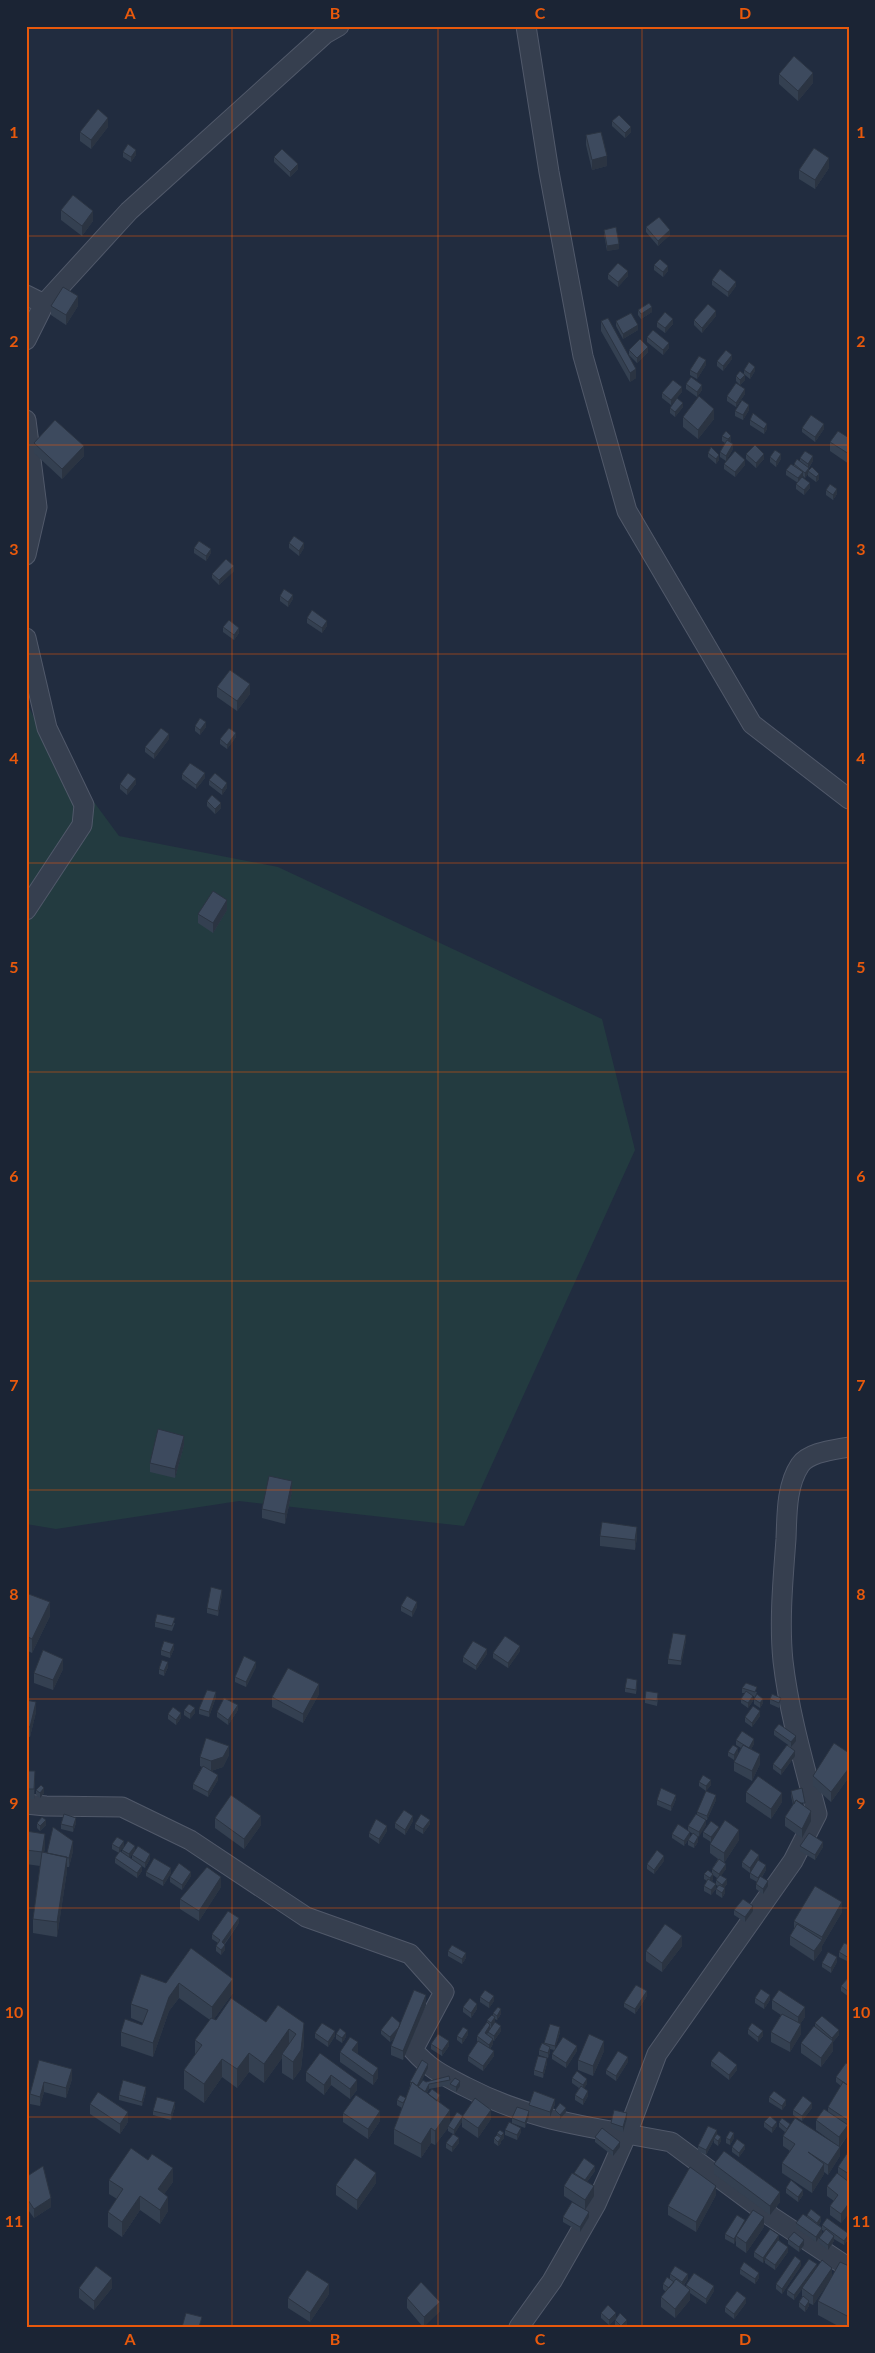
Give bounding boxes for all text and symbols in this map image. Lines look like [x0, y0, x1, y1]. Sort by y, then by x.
text: A [123, 3, 136, 22]
text: B [330, 3, 340, 22]
text: C [535, 3, 546, 22]
text: D [739, 3, 751, 22]
text: 1 [9, 122, 19, 141]
text: 1 [856, 122, 866, 141]
text: 2 [9, 331, 19, 350]
text: 2 [856, 331, 866, 350]
text: 3 [9, 539, 19, 558]
text: 3 [856, 539, 866, 558]
text: 4 [9, 748, 19, 767]
text: 4 [856, 748, 866, 767]
text: 5 [9, 957, 19, 976]
text: 5 [856, 957, 866, 976]
text: 6 [9, 1166, 19, 1185]
text: 6 [856, 1166, 866, 1185]
text: 7 [9, 1375, 19, 1394]
text: 7 [856, 1375, 866, 1394]
text: 8 [9, 1584, 19, 1603]
text: 8 [856, 1584, 866, 1603]
text: 9 [9, 1793, 19, 1812]
text: 9 [856, 1793, 866, 1812]
text: 10 [5, 2002, 23, 2021]
text: 10 [852, 2002, 870, 2021]
text: 11 [5, 2211, 23, 2230]
text: 11 [852, 2211, 870, 2230]
text: A [123, 2329, 136, 2348]
text: B [330, 2329, 340, 2348]
text: C [535, 2329, 546, 2348]
text: D [739, 2329, 751, 2348]

